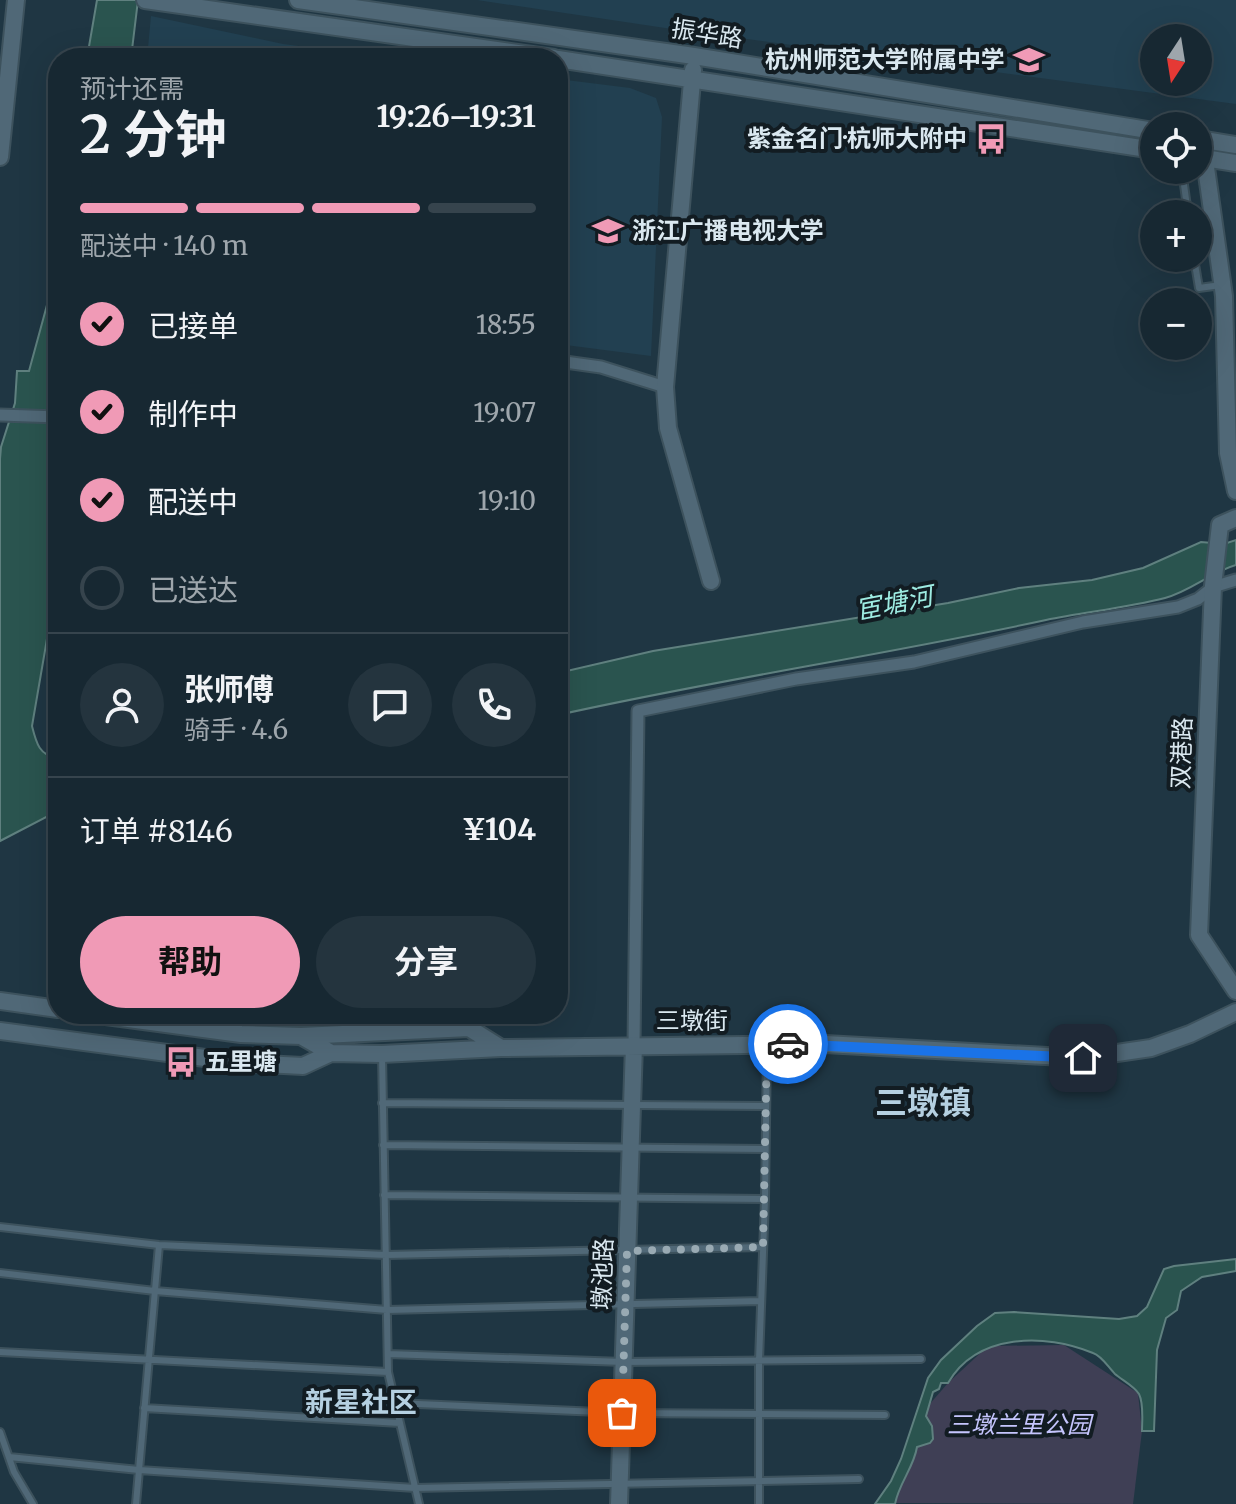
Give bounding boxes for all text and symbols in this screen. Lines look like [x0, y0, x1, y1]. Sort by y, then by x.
street label: 振华路 [669, 13, 745, 54]
north arrow [1140, 24, 1212, 96]
map controls [1140, 24, 1212, 360]
school or university icon: 杭州师范大学附属中学 [1012, 43, 1046, 77]
place label: 杭州师范大学附属中学 [765, 44, 1005, 75]
text: 预计还需 [80, 72, 184, 105]
text: 19:26–19:31 [376, 97, 536, 135]
text: 2 分钟 [80, 102, 227, 167]
button: locate [1140, 112, 1212, 184]
bus stop icon: 紫金名门·杭师大附中 [974, 122, 1008, 156]
place label: 紫金名门·杭师大附中 [747, 123, 967, 154]
button: + [1140, 200, 1212, 272]
school or university icon: 浙江广播电视大学 [591, 214, 625, 248]
place label: 浙江广播电视大学 [632, 215, 824, 246]
text: 配送中 · 140 m [80, 229, 248, 262]
button: − [1140, 288, 1212, 360]
icon: check [80, 302, 124, 346]
text: 已接单 [148, 307, 238, 345]
text: 18:55 [476, 308, 536, 341]
icon: check [80, 390, 124, 434]
text: 制作中 [148, 395, 238, 433]
text: 19:07 [473, 396, 536, 429]
icon: check [80, 478, 124, 522]
text: 配送中 [148, 483, 238, 521]
text: 19:10 [478, 484, 536, 517]
text: 已送达 [148, 571, 238, 609]
water label: 宦塘河 [852, 578, 940, 626]
button: person [80, 663, 164, 747]
button: chat [348, 663, 432, 747]
button: phone [452, 663, 536, 747]
text: 张师傅 [184, 670, 274, 708]
text: 骑手 · 4.6 [184, 713, 288, 746]
street label: 双港路 [1165, 716, 1198, 790]
text: ¥104 [462, 810, 536, 848]
text: 订单 #8146 [80, 812, 233, 850]
button: 帮助 [80, 916, 300, 1008]
button: 分享 [316, 916, 536, 1008]
courier [748, 1004, 828, 1084]
street label: 三墩街 [656, 1005, 728, 1036]
icon: car [766, 1022, 810, 1066]
pin [1049, 1024, 1117, 1092]
icon: home [1061, 1036, 1105, 1080]
bus stop icon: 五里塘 [164, 1045, 198, 1079]
place label: 五里塘 [205, 1046, 277, 1077]
district label: 三墩镇 [875, 1083, 971, 1123]
street label: 墩池路 [586, 1237, 619, 1311]
pin [588, 1379, 656, 1447]
district label: 新星社区 [305, 1384, 417, 1420]
icon: bag [600, 1391, 644, 1435]
park label: 三墩兰里公园 [947, 1409, 1094, 1440]

